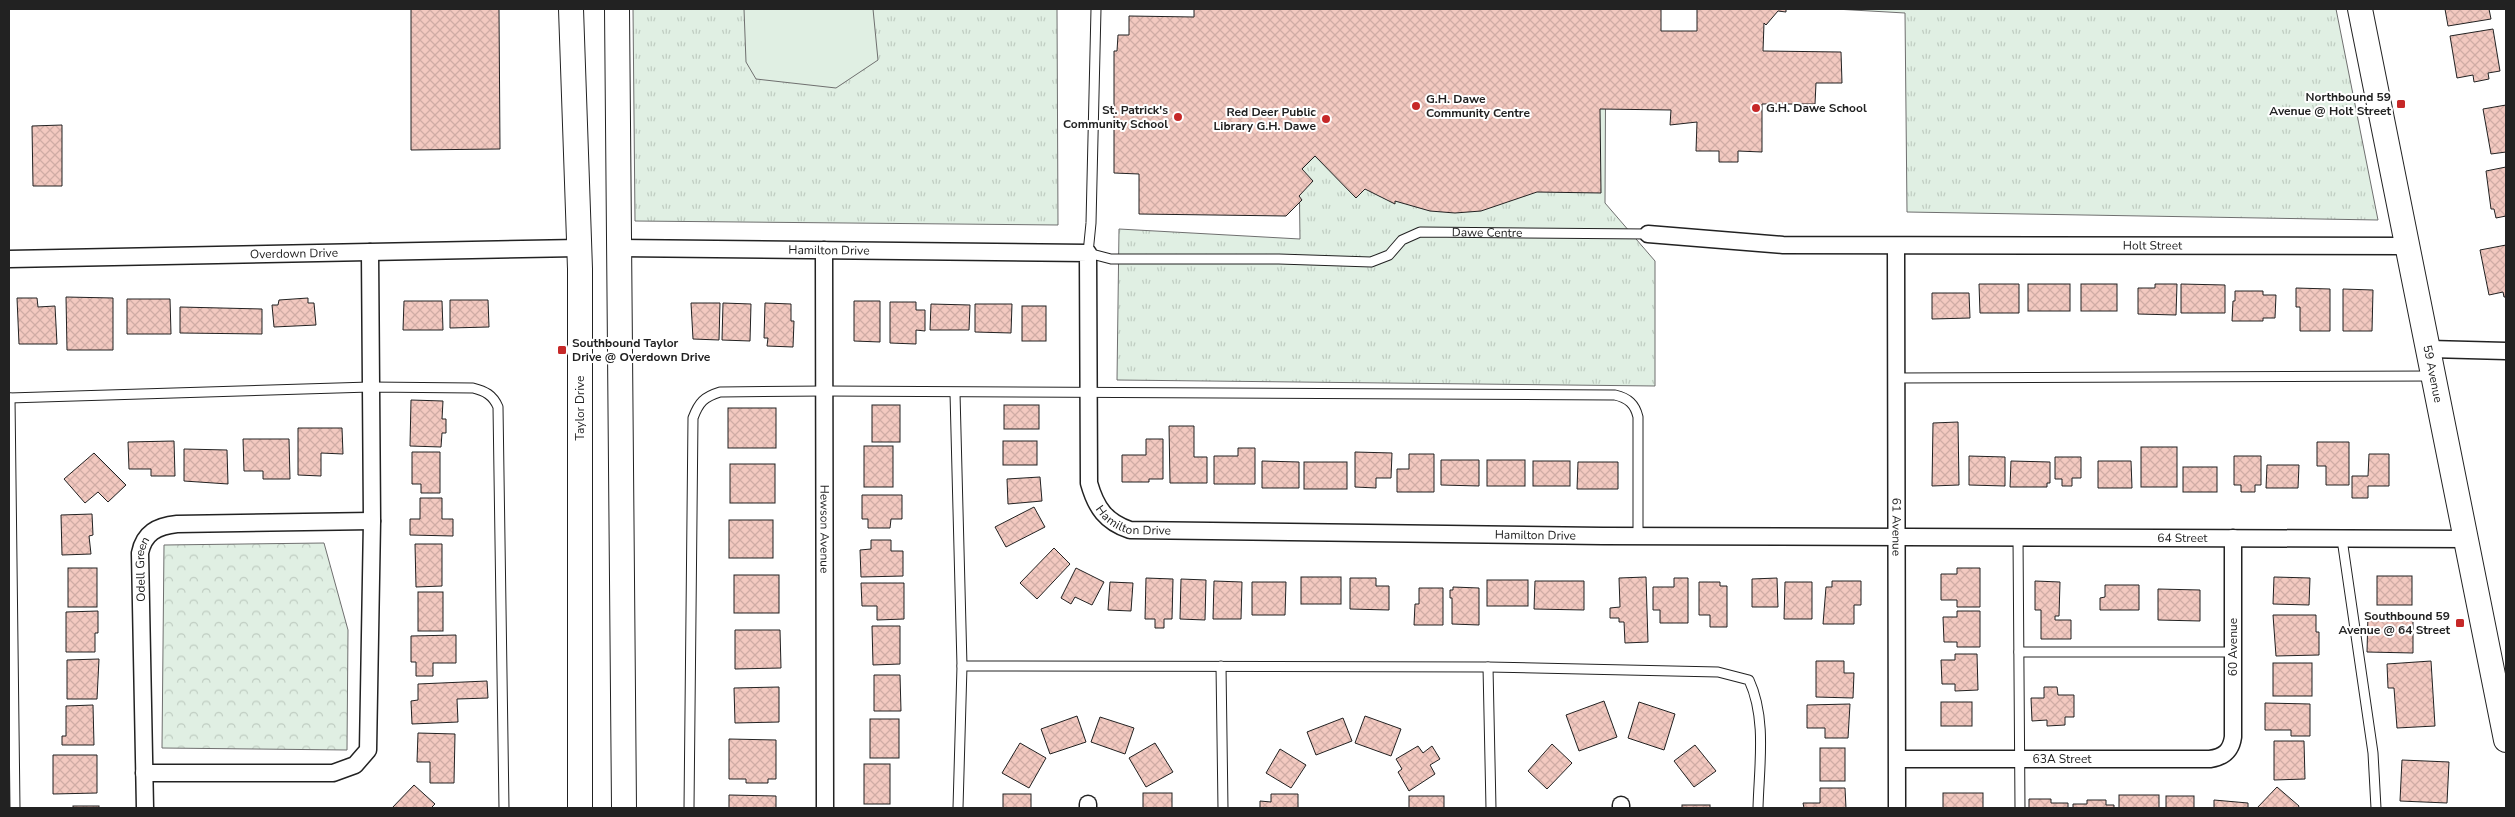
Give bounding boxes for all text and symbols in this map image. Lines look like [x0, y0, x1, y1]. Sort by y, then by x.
place label: Northbound 59 Avenue @ Holt Street [2269, 89, 2391, 119]
place label: G.H. Dawe Community Centre [1426, 91, 1530, 121]
marker: Northbound 59 Avenue @ Holt Street [2395, 98, 2407, 110]
marker: G.H. Dawe Community Centre [1410, 100, 1422, 112]
place label: G.H. Dawe School [1766, 100, 1867, 116]
place label: St. Patrick's Community School [1063, 102, 1168, 132]
marker: G.H. Dawe School [1750, 102, 1762, 114]
place label: Red Deer Public Library G.H. Dawe [1214, 104, 1316, 134]
marker: St. Patrick's Community School [1172, 111, 1184, 123]
marker: Red Deer Public Library G.H. Dawe [1320, 113, 1332, 125]
street label: Dawe Centre [1452, 224, 1522, 241]
street label: Holt Street [2123, 238, 2183, 254]
street label: Hamilton Drive [788, 242, 870, 259]
street label: Overdown Drive [250, 245, 338, 262]
place label: Southbound Taylor Drive @ Overdown Drive [572, 335, 711, 365]
marker: Southbound Taylor Drive @ Overdown Drive [556, 344, 568, 356]
street label: 59 Avenue [2419, 344, 2446, 404]
street label: Taylor Drive [572, 376, 588, 440]
street label: Hewson Avenue [816, 485, 833, 573]
street label: 61 Avenue [1888, 498, 1905, 556]
street label: Hamilton Drive [1092, 502, 1171, 539]
street label: Hamilton Drive [1495, 527, 1576, 544]
street label: 64 Street [2157, 530, 2208, 546]
street label: Odell Green [132, 534, 153, 602]
place label: Southbound 59 Avenue @ 64 Street [2338, 608, 2450, 638]
marker: Southbound 59 Avenue @ 64 Street [2454, 617, 2466, 629]
street label: 60 Avenue [2225, 618, 2241, 676]
street label: 63A Street [2032, 751, 2092, 767]

